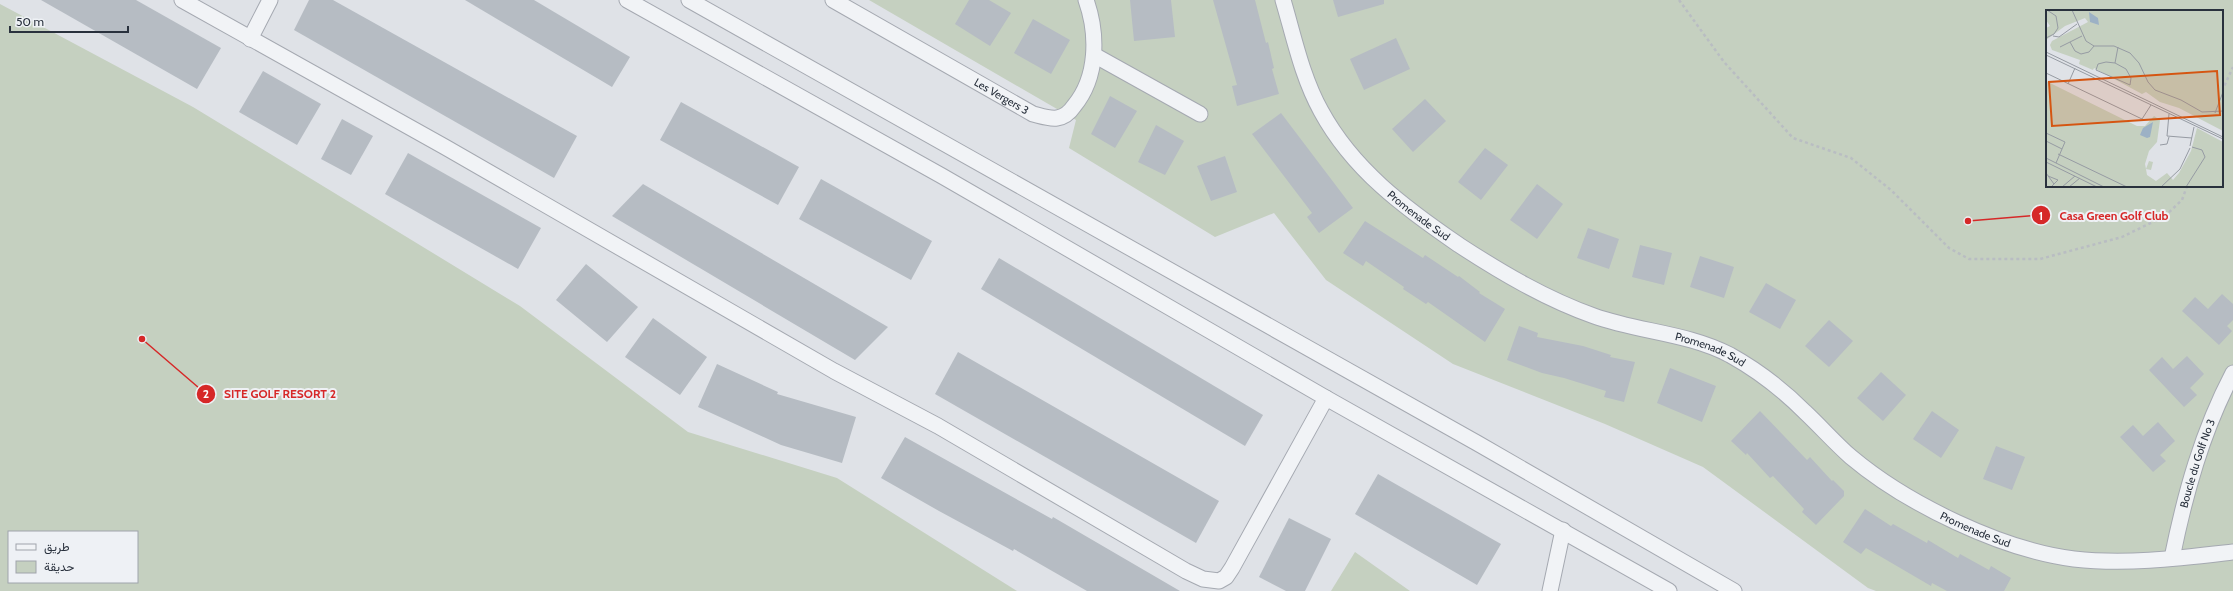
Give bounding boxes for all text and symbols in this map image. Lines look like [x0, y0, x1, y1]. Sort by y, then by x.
scale bar [10, 8, 128, 34]
inset map [2046, 10, 2223, 187]
text: 50 m [16, 14, 44, 29]
street label: Les Vergers 3 [972, 75, 1031, 117]
street label: Promenade Sud [1385, 187, 1453, 244]
callout: Casa Green Golf Club [2031, 203, 2176, 227]
text: 1 [2039, 208, 2043, 223]
text: Casa Green Golf Club [2060, 208, 2169, 223]
street label: Promenade Sud [1674, 329, 1748, 369]
callout: SITE GOLF RESORT 2 [196, 382, 344, 406]
text: 2 [203, 386, 209, 401]
text: SITE GOLF RESORT 2 [224, 386, 336, 401]
street label: Boucle du Golf No 3 [2177, 417, 2218, 509]
street label: Promenade Sud [1938, 508, 2012, 550]
legend [8, 531, 138, 583]
text: طريق [44, 539, 70, 555]
text: حديقة [44, 559, 74, 574]

